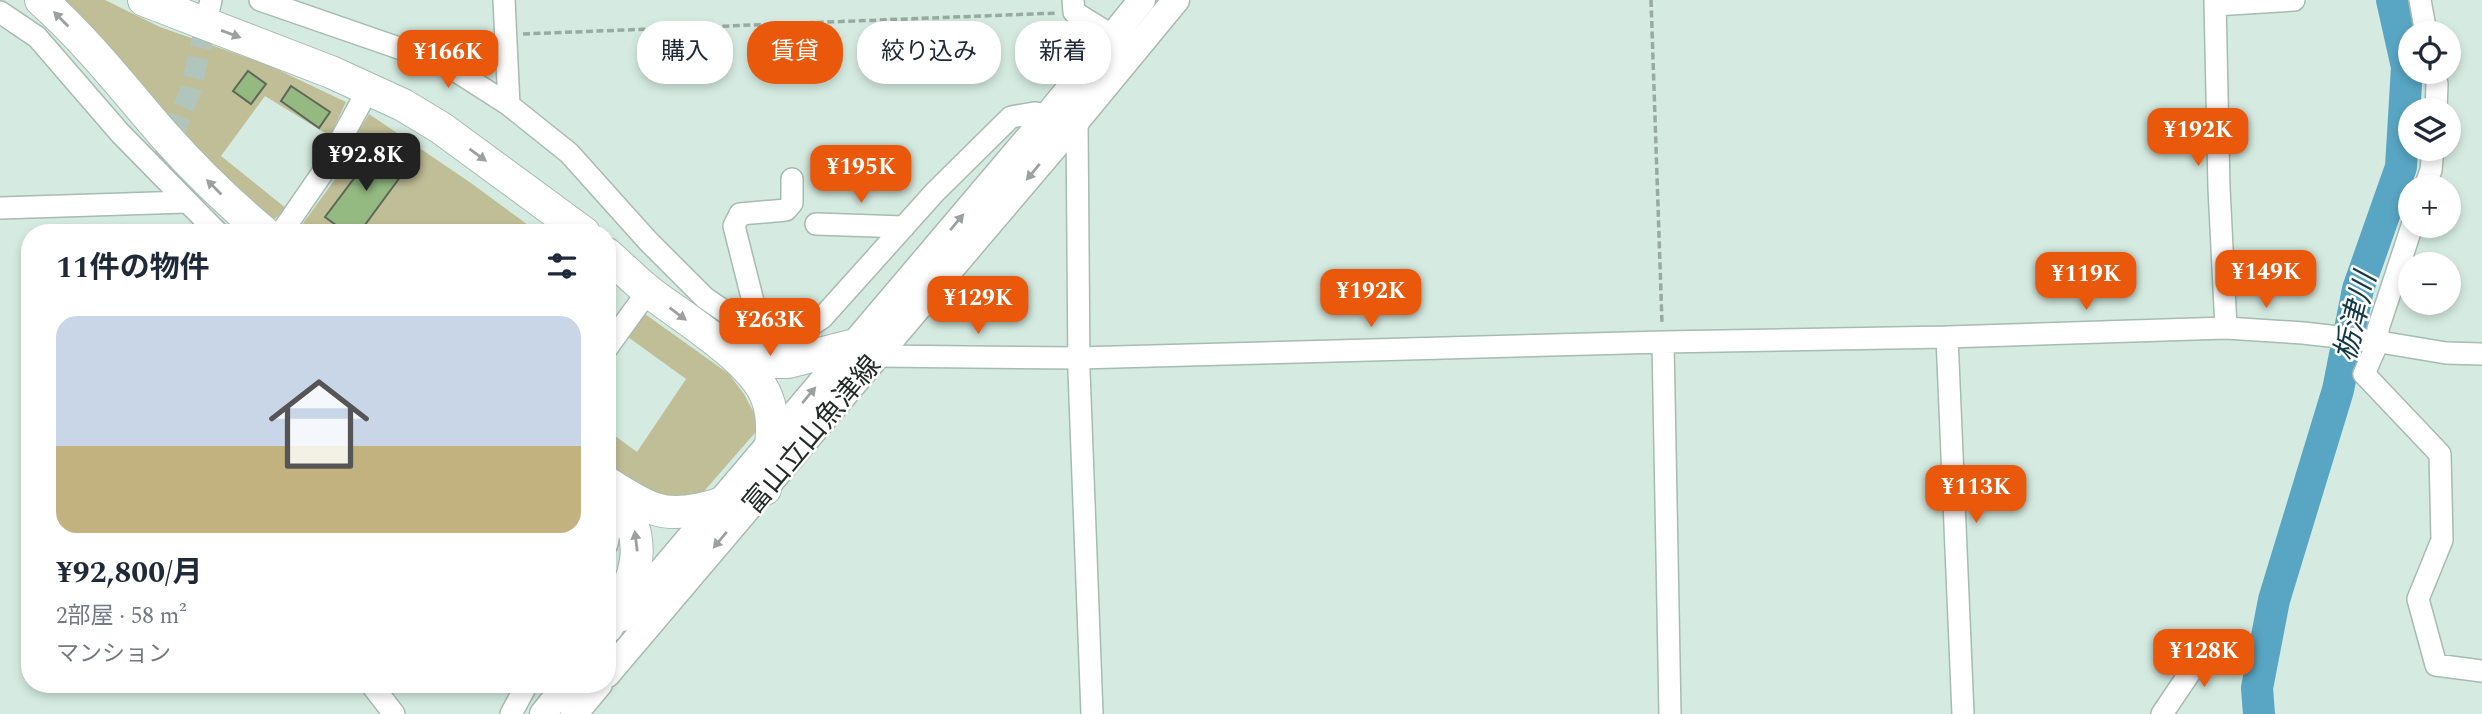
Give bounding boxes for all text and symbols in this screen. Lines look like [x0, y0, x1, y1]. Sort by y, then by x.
one-way arrow [53, 11, 69, 28]
chip: 購入 [637, 21, 733, 84]
chip: 賃貸 [747, 21, 843, 84]
chip: 絞り込み [857, 21, 1001, 84]
chip: 新着 [1015, 21, 1111, 84]
map controls [2398, 21, 2461, 315]
button: locate [2398, 21, 2461, 84]
one-way arrow [220, 29, 241, 40]
pin: ¥166K [399, 31, 497, 90]
text: ¥166K [413, 35, 483, 70]
button: layers [2398, 98, 2461, 161]
pin: ¥192K [2149, 108, 2247, 168]
text: ¥192K [2163, 113, 2233, 148]
pin: ¥92.8K [309, 134, 423, 193]
text: ¥92.8K [328, 138, 404, 173]
pin: ¥195K [812, 146, 910, 205]
one-way arrow [468, 148, 487, 162]
text: ¥195K [826, 150, 896, 185]
one-way arrow [1026, 163, 1041, 180]
button: + [2398, 175, 2461, 238]
one-way arrow [206, 180, 223, 196]
one-way arrow [949, 213, 965, 231]
text: 11件の物件 [56, 245, 210, 291]
icon: filters [543, 247, 581, 285]
pin: ¥149K [2217, 250, 2315, 310]
pin: ¥119K [2037, 252, 2135, 312]
button: − [2398, 252, 2461, 315]
text: ¥149K [2231, 255, 2301, 290]
text: ¥119K [2051, 257, 2121, 292]
water label: 栃津川 [2323, 265, 2390, 366]
pin: ¥192K [1322, 270, 1420, 329]
text: ¥192K [1336, 274, 1406, 309]
pin: ¥129K [929, 276, 1027, 336]
text: ¥129K [943, 281, 1013, 316]
pin: ¥263K [721, 298, 819, 358]
text: ¥263K [735, 303, 805, 338]
one-way arrow [669, 306, 687, 320]
street label: 富山立山魚津線 [733, 346, 892, 524]
icon: home [256, 361, 382, 487]
one-way arrow [801, 387, 816, 404]
pin: ¥113K [1927, 466, 2025, 525]
text: ¥113K [1941, 470, 2011, 505]
one-way arrow [630, 530, 641, 552]
one-way arrow [713, 532, 728, 549]
text: ¥92,800/月 [56, 550, 203, 596]
text: 2部屋 · 58 m² [56, 599, 187, 634]
pin: ¥128K [2155, 630, 2253, 689]
text: ¥128K [2169, 634, 2239, 669]
text: マンション [56, 637, 171, 672]

